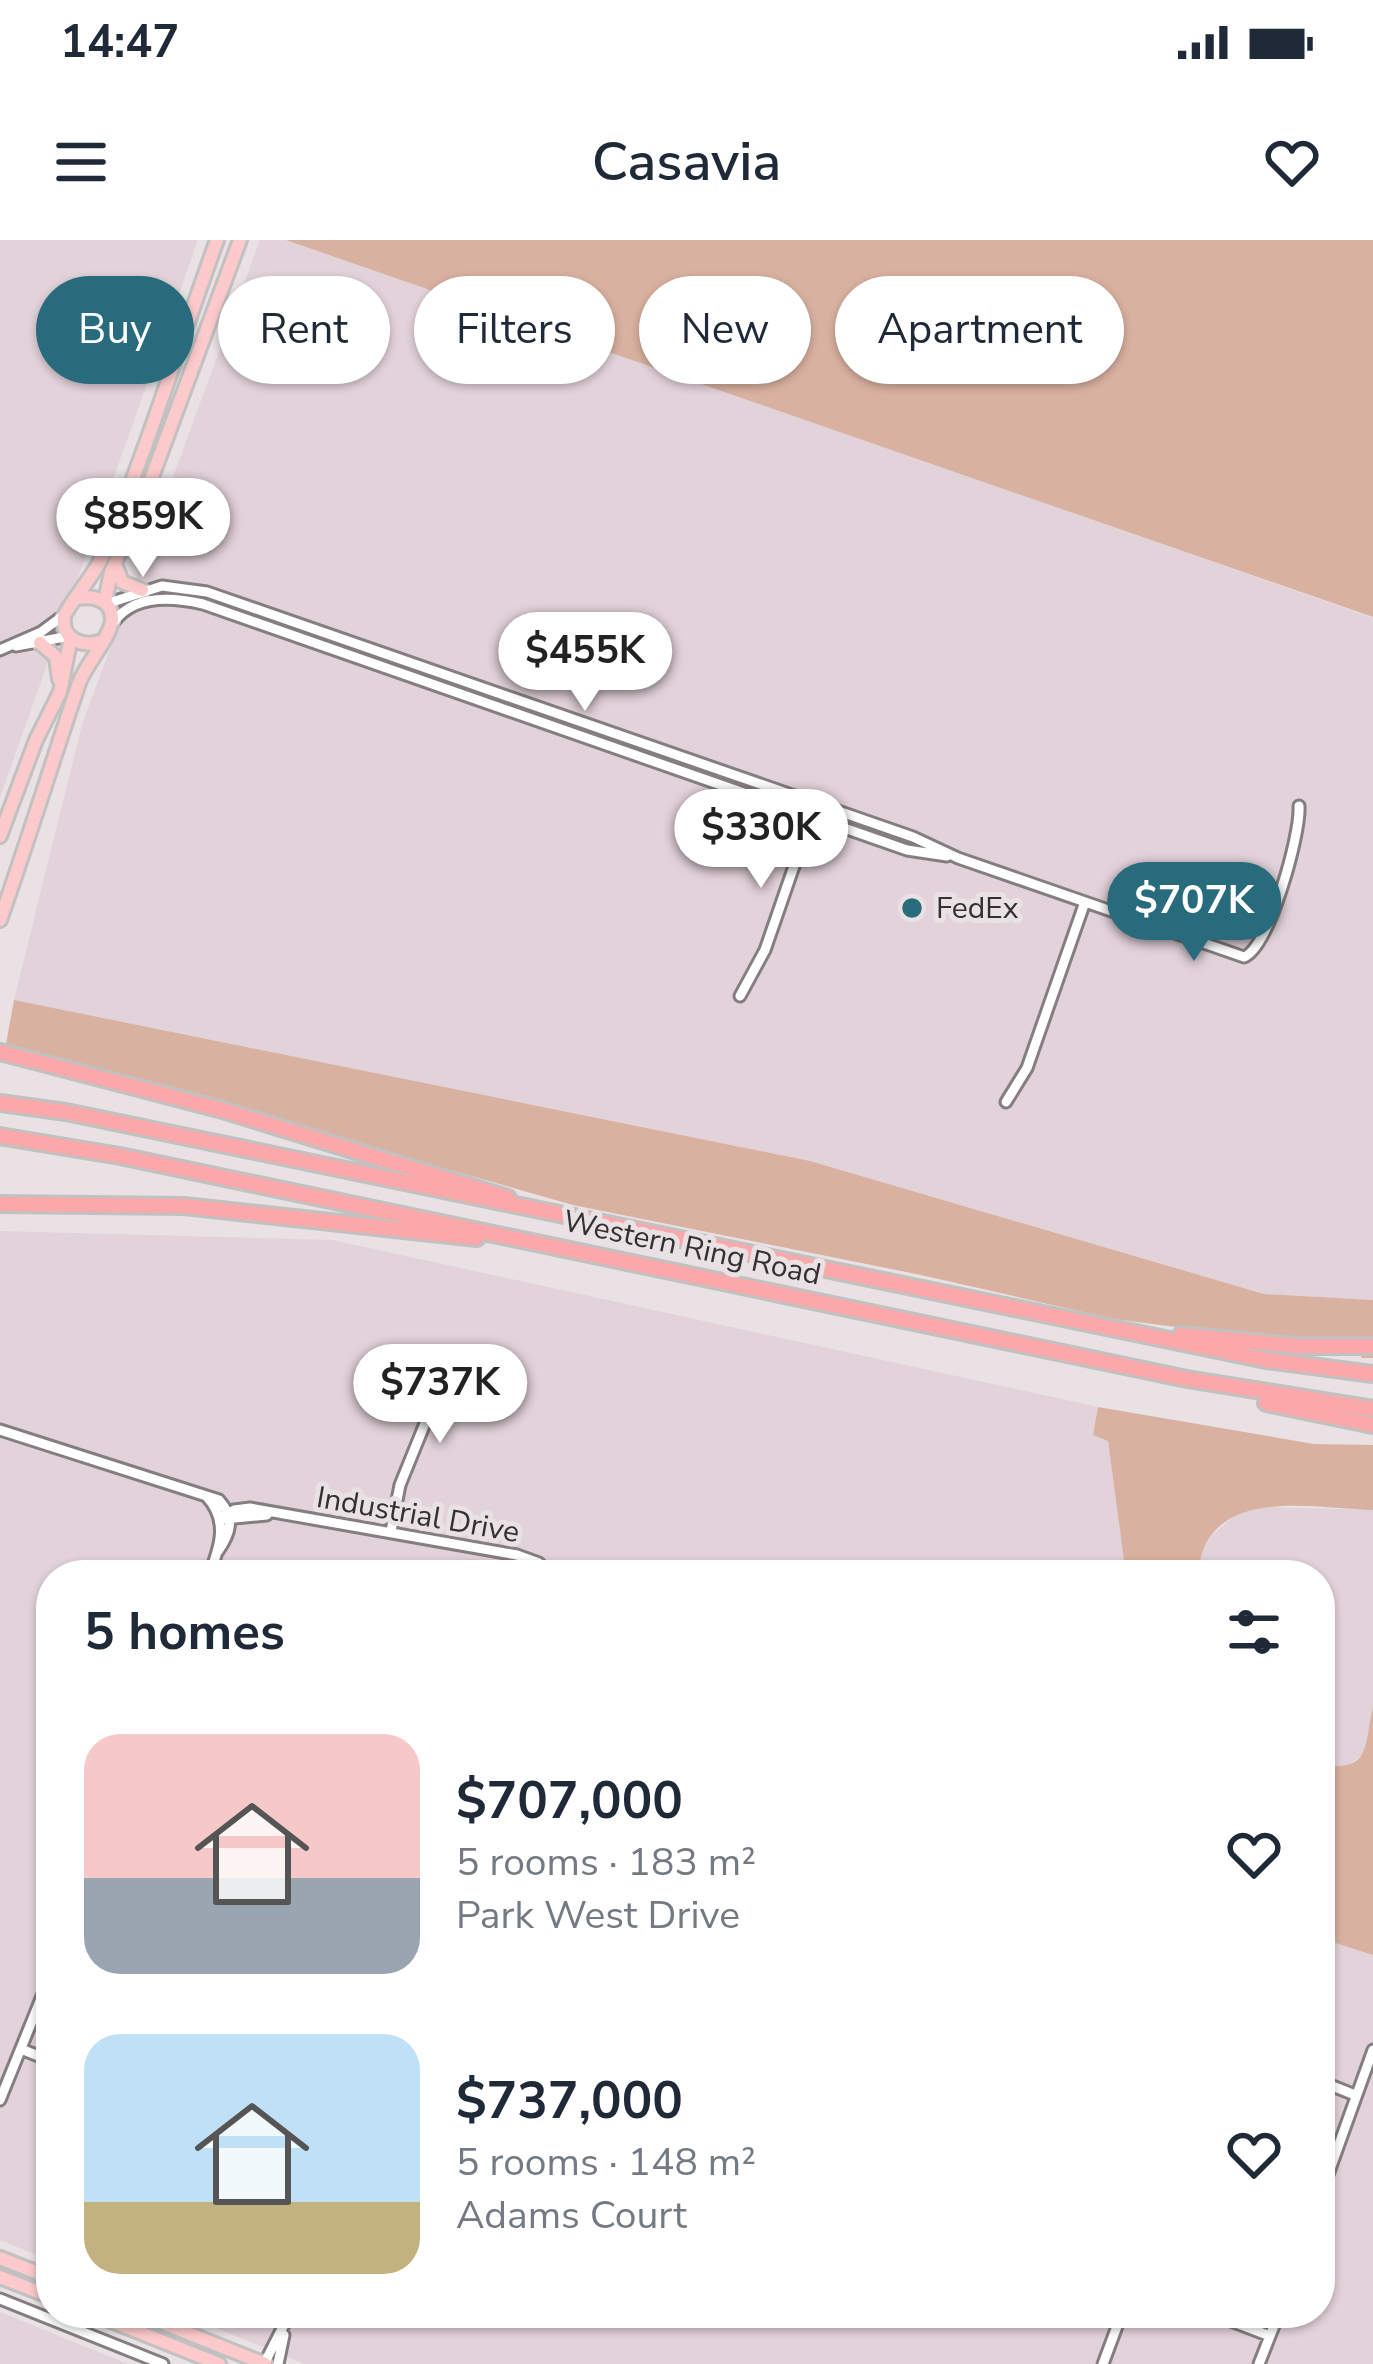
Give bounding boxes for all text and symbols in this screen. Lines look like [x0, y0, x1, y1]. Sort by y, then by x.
text: 14:47 [60, 12, 179, 73]
text: Casavia [592, 125, 781, 199]
icon: menu [48, 129, 114, 195]
icon: heart [1259, 129, 1325, 195]
chip: Buy [36, 276, 194, 384]
chip: Rent [218, 276, 390, 384]
chip: Filters [414, 276, 615, 384]
chip: New [639, 276, 811, 384]
chip: Apartment [835, 276, 1124, 384]
pin: $859K [59, 478, 227, 580]
text: $859K [83, 490, 203, 543]
pin: $455K [501, 612, 669, 714]
text: $455K [525, 624, 645, 677]
pin: $330K [677, 789, 845, 891]
text: $330K [701, 801, 821, 854]
pin: $707K [1110, 862, 1278, 964]
text: $707K [1134, 874, 1254, 927]
place label: FedEx [936, 888, 1019, 929]
marker: FedEx [899, 895, 925, 921]
street label: Western Ring Road [559, 1201, 825, 1295]
pin: $737K [356, 1344, 524, 1446]
text: $737K [380, 1356, 500, 1409]
street label: Industrial Drive [313, 1477, 523, 1553]
text: 5 homes [84, 1597, 285, 1667]
icon: filters [1221, 1599, 1287, 1665]
text: $707,000 [456, 1766, 683, 1836]
icon: home [180, 1782, 324, 1926]
icon: heart [1221, 1821, 1287, 1887]
text: 5 rooms · 183 m² [456, 1836, 756, 1889]
text: Park West Drive [456, 1889, 740, 1942]
text: $737,000 [456, 2066, 683, 2136]
icon: home [180, 2082, 324, 2226]
icon: heart [1221, 2121, 1287, 2187]
text: 5 rooms · 148 m² [456, 2136, 756, 2189]
text: Adams Court [456, 2189, 687, 2242]

